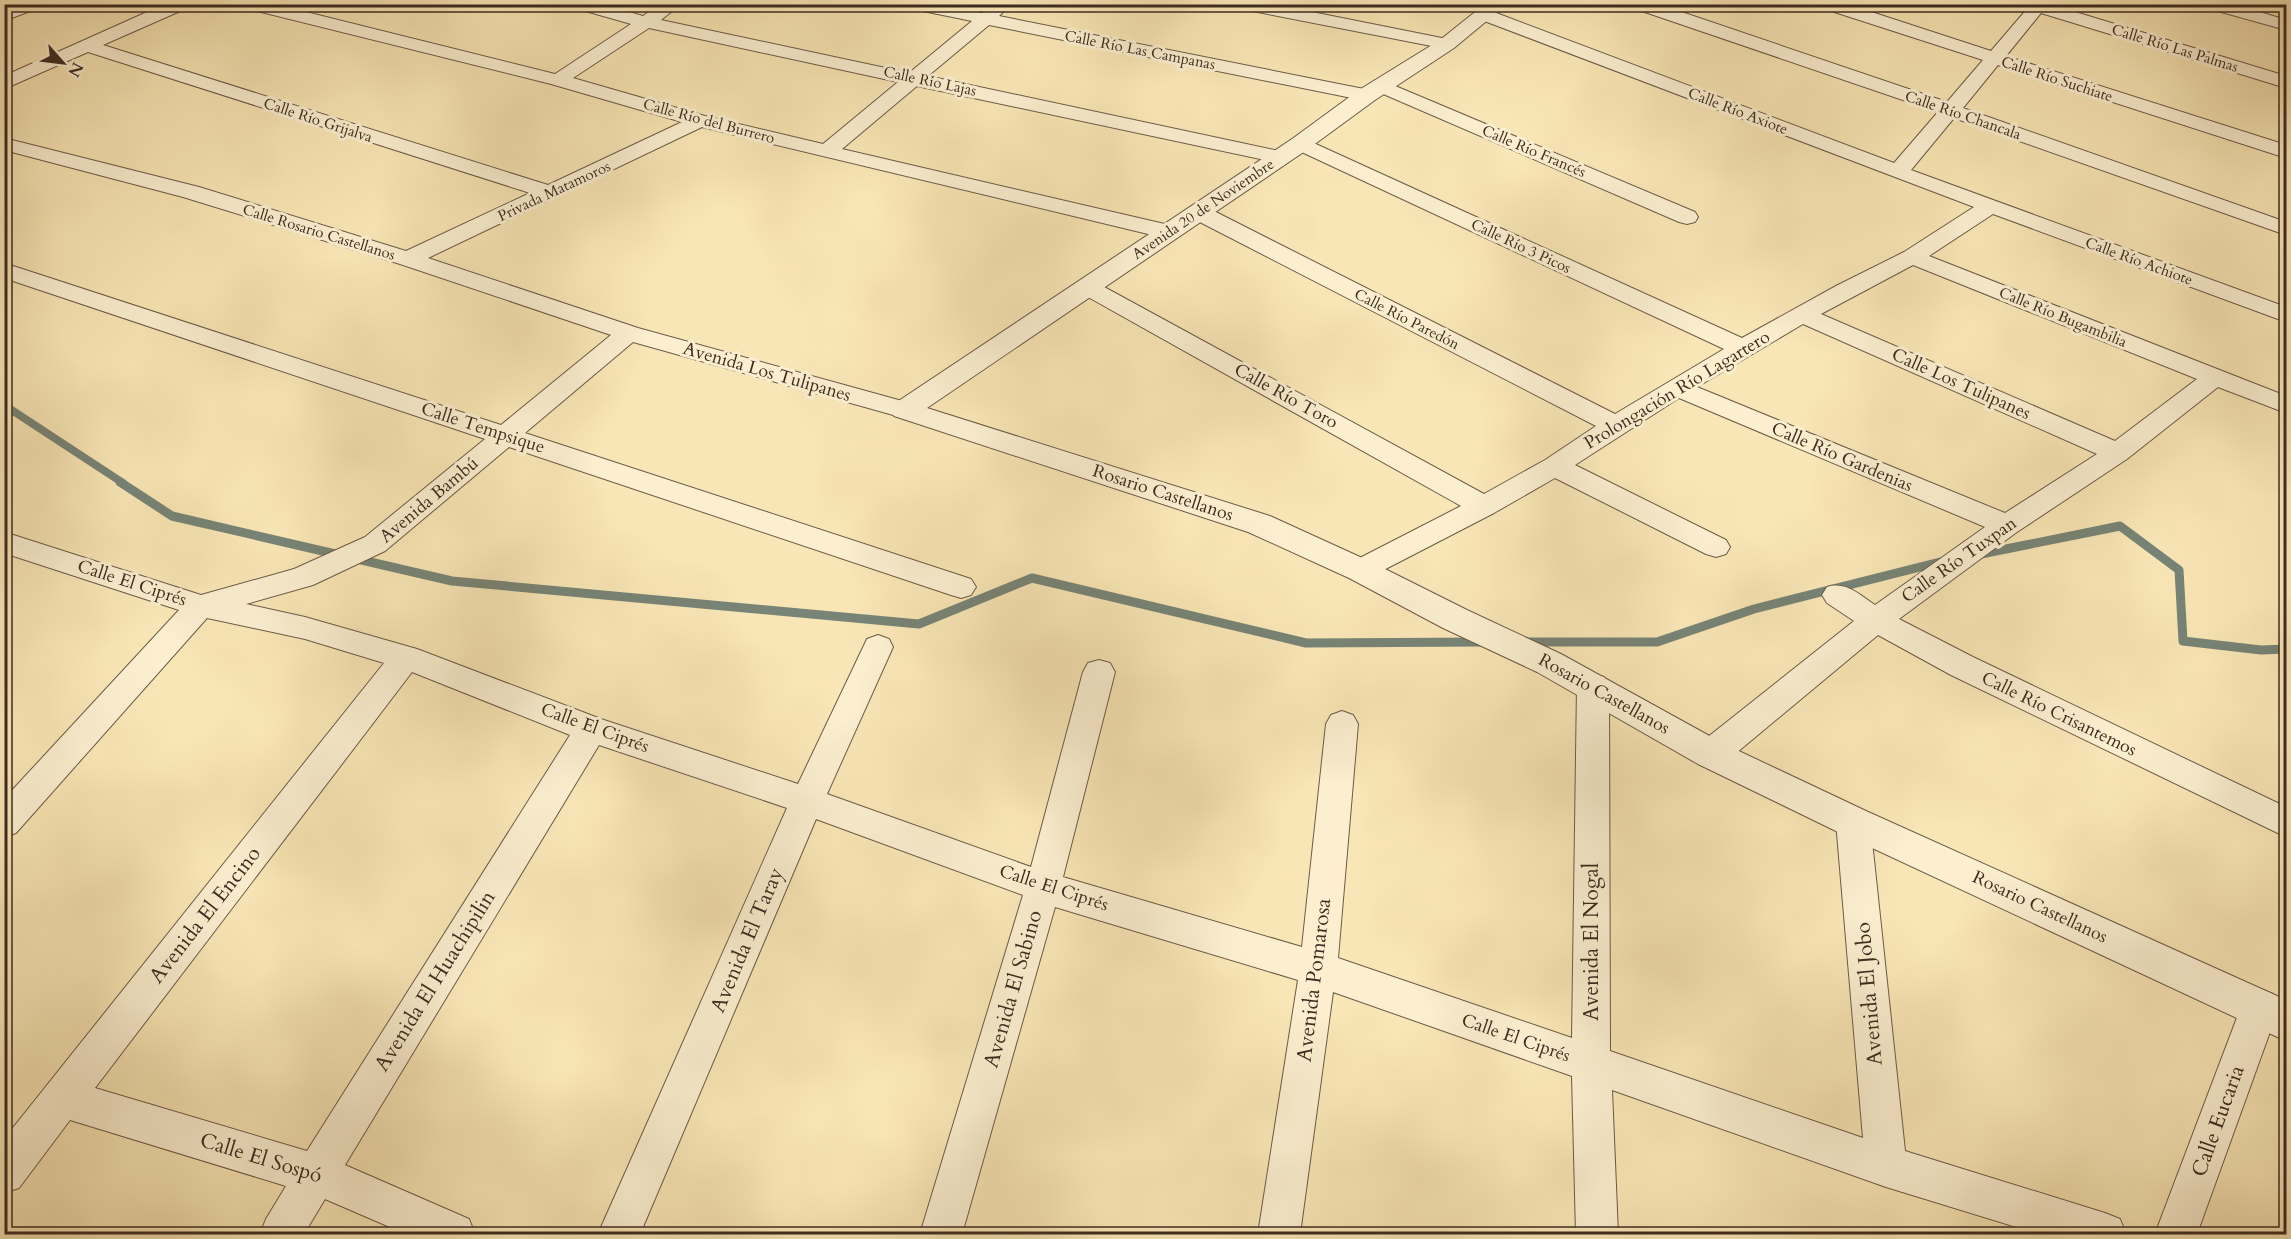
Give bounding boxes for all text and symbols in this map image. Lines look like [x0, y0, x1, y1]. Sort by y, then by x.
street label: Calle Río Las Palmas [2109, 19, 2241, 77]
street label: Calle Río Las Campanas [1063, 26, 1217, 74]
north arrow [33, 33, 93, 93]
street label: Calle Río Suchiate [1999, 52, 2116, 107]
text: N [62, 58, 88, 81]
street label: Calle Río Lajas [882, 61, 978, 101]
street label: Calle Río Axiote [1685, 83, 1791, 139]
street label: Calle Río Chancala [1902, 86, 2024, 144]
street label: Calle Río Grijalva [261, 93, 375, 147]
street label: Calle Río del Burrero [641, 94, 777, 148]
street label: Calle Río Francés [1479, 120, 1589, 182]
street label: Avenida 20 de Noviembre [1128, 154, 1278, 264]
street label: Privada Matamoros [494, 156, 614, 226]
street label: Calle Rosario Castellanos [240, 199, 398, 265]
street label: Calle Río 3 Picos [1468, 214, 1574, 278]
street label: Calle Río Achiote [2083, 232, 2196, 290]
street label: Calle Río Bugambilia [1996, 282, 2130, 352]
street label: Calle Río Paredón [1351, 284, 1463, 354]
street label: Prolongación Río Lagartero [1579, 324, 1775, 456]
street label: Avenida Los Tulipanes [680, 336, 854, 408]
street label: Calle Los Tulipanes [1888, 342, 2034, 426]
street label: Calle Río Toro [1230, 357, 1343, 435]
street label: Calle Tempsique [418, 396, 548, 460]
street label: Calle Río Gardenias [1768, 416, 1916, 498]
street label: Avenida Bambú [374, 451, 484, 549]
street label: Rosario Castellanos [1089, 458, 1237, 528]
street label: Calle Río Tuxpan [1896, 510, 2022, 609]
street label: Calle El Ciprés [74, 554, 190, 612]
street label: Rosario Castellanos [1534, 648, 1674, 740]
street label: Calle Río Crisantemos [1977, 665, 2141, 763]
street label: Calle El Ciprés [537, 697, 653, 759]
street label: Avenida El Encino [142, 840, 268, 990]
street label: Calle El Ciprés [996, 859, 1112, 917]
street label: Avenida El Taray [703, 863, 791, 1017]
street label: Avenida El Nogal [1577, 863, 1606, 1021]
street label: Rosario Castellanos [1968, 865, 2112, 949]
street label: Avenida El Huachipilin [368, 885, 502, 1077]
street label: Avenida Pomarosa [1290, 897, 1338, 1063]
street label: Avenida El Sabino [977, 907, 1049, 1071]
street label: Avenida El Jobo [1848, 921, 1890, 1067]
street label: Calle El Ciprés [1458, 1008, 1574, 1068]
street label: Calle Eucaria [2184, 1061, 2252, 1181]
street label: Calle El Sospó [196, 1126, 326, 1190]

